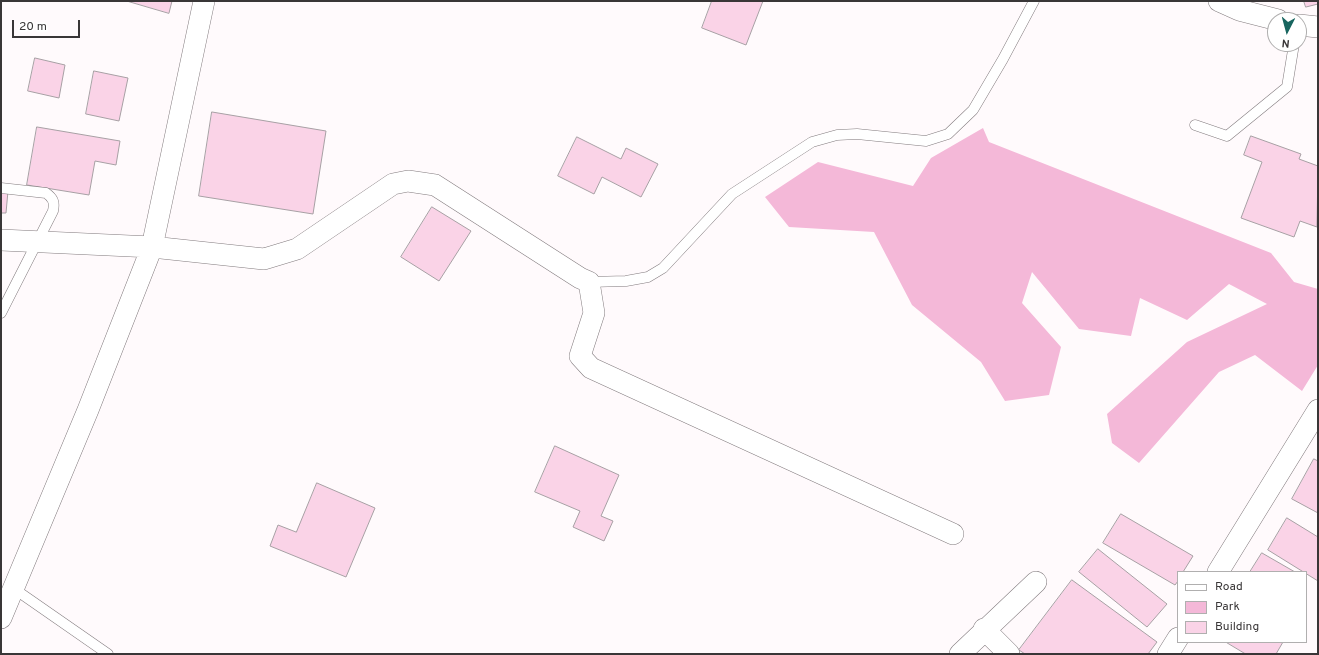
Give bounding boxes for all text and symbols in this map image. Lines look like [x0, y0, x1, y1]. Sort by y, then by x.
scale bar [14, 12, 82, 38]
north arrow [1267, 12, 1307, 52]
text: 20 m [19, 19, 47, 35]
text: N [1281, 36, 1291, 50]
legend [1177, 571, 1307, 643]
text: Road [1215, 579, 1243, 595]
text: Park [1215, 599, 1240, 615]
text: Building [1215, 619, 1259, 635]

